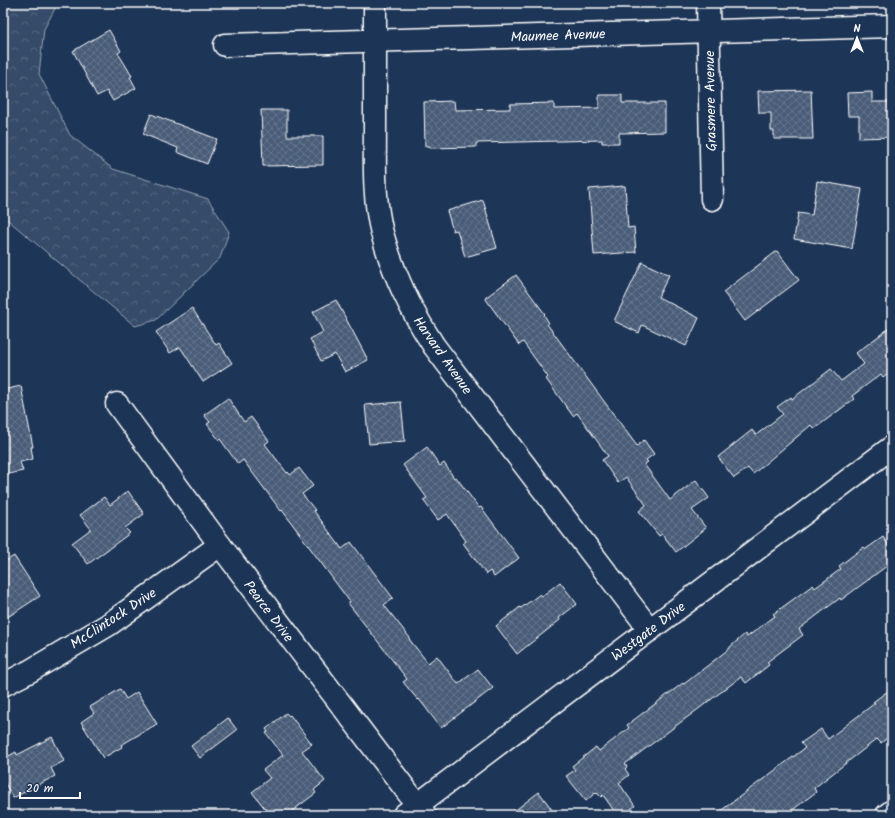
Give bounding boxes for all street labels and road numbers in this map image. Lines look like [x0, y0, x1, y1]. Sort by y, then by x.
street label: Maumee Avenue [510, 23, 607, 49]
street label: Grasmere Avenue [699, 50, 723, 152]
street label: Harvard Avenue [407, 312, 478, 400]
street label: Pearce Drive [238, 576, 299, 648]
street label: McClintock Drive [66, 582, 162, 655]
street label: Westgate Drive [607, 596, 691, 667]

